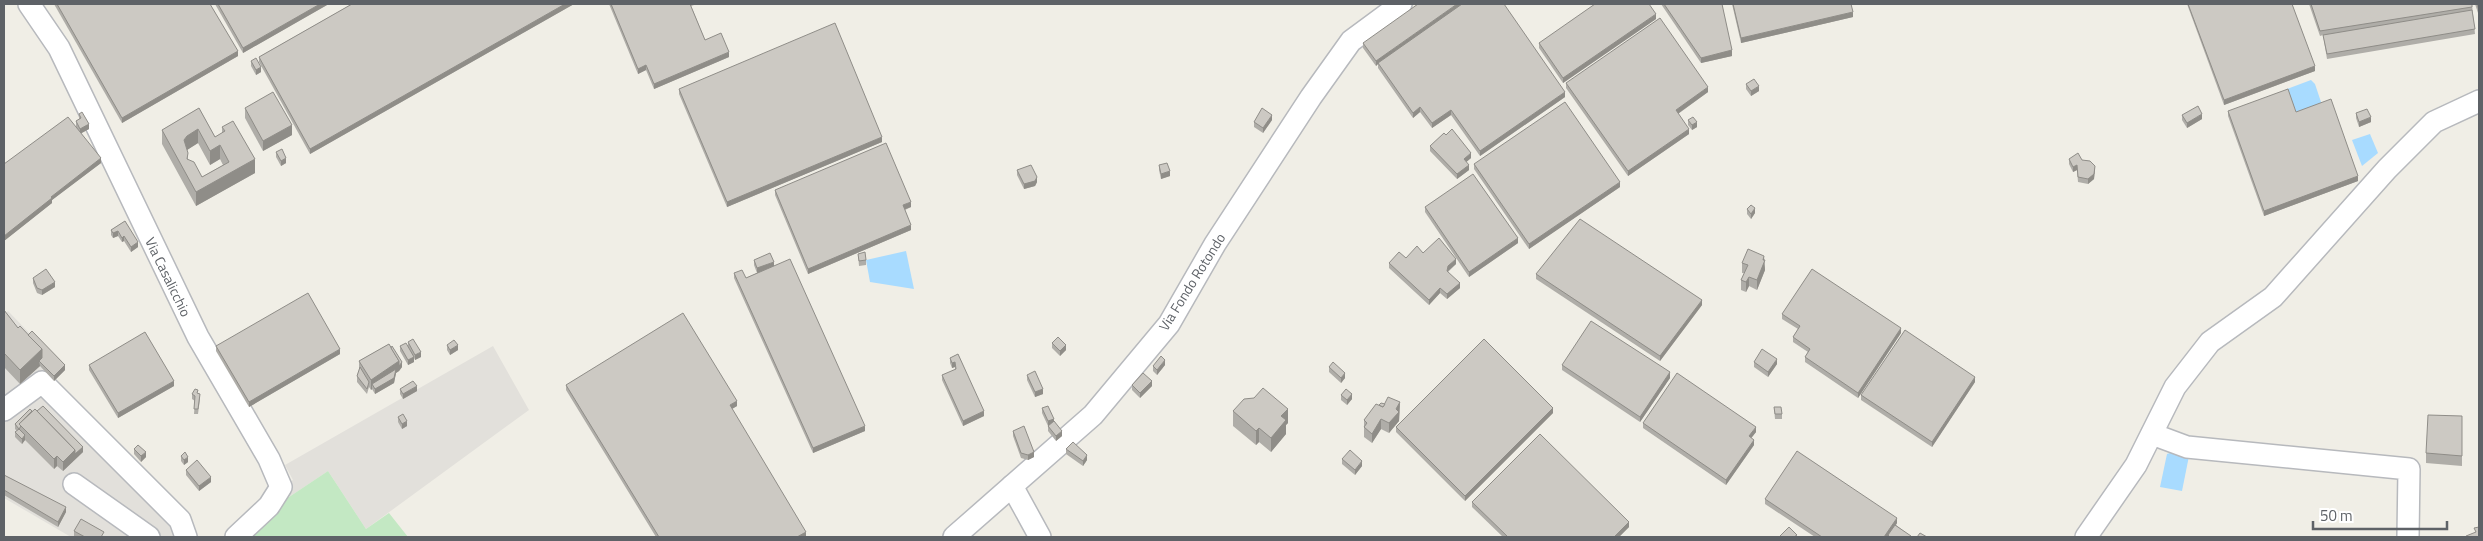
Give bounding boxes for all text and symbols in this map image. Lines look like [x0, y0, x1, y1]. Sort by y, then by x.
street label: Via Fondo Rotondo [1153, 229, 1230, 335]
street label: Via Casalicchio [140, 234, 197, 320]
scale bar [2313, 498, 2447, 530]
text: 50 m [2320, 504, 2353, 527]

